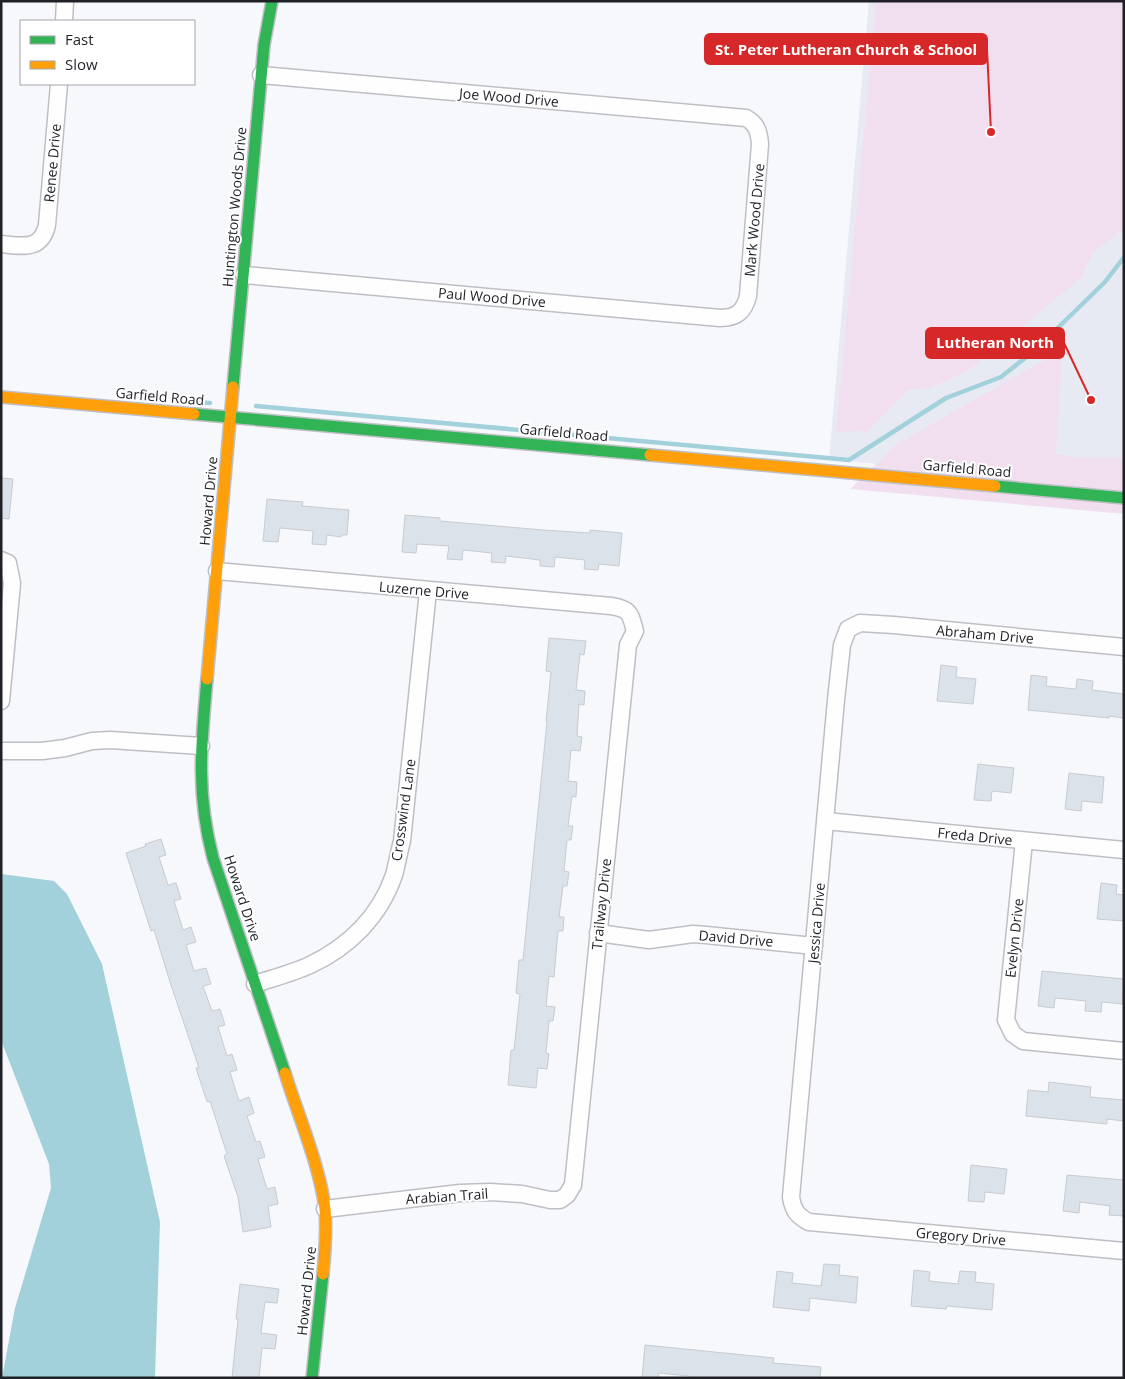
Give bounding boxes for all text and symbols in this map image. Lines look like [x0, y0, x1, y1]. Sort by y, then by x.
legend [20, 20, 195, 85]
text: Fast [65, 29, 94, 49]
callout: St. Peter Lutheran Church & School [705, 34, 987, 64]
text: St. Peter Lutheran Church & School [715, 39, 977, 59]
text: Slow [65, 54, 98, 74]
street label: Joe Wood Drive [456, 83, 560, 111]
street label: Renee Drive [39, 123, 65, 203]
street label: Huntington Woods Drive [218, 126, 250, 288]
street label: Mark Wood Drive [740, 163, 768, 277]
street label: Paul Wood Drive [437, 283, 547, 311]
callout: Lutheran North [926, 328, 1064, 358]
text: Lutheran North [936, 332, 1054, 352]
street label: Garfield Road [115, 383, 205, 409]
street label: Garfield Road [519, 419, 609, 445]
street label: Howard Drive [195, 455, 221, 546]
street label: Garfield Road [922, 455, 1012, 481]
street label: Luzerne Drive [378, 577, 470, 603]
street label: Abraham Drive [935, 620, 1035, 648]
street label: Crosswind Lane [386, 758, 420, 862]
street label: Freda Drive [937, 823, 1013, 849]
street label: Howard Drive [220, 852, 266, 944]
street label: Trailway Drive [587, 857, 615, 951]
street label: Jessica Drive [803, 882, 829, 966]
street label: Evelyn Drive [1000, 897, 1028, 979]
street label: David Drive [698, 925, 774, 951]
street label: Arabian Trail [405, 1184, 489, 1208]
street label: Gregory Drive [915, 1223, 1007, 1249]
street label: Howard Drive [292, 1245, 320, 1337]

